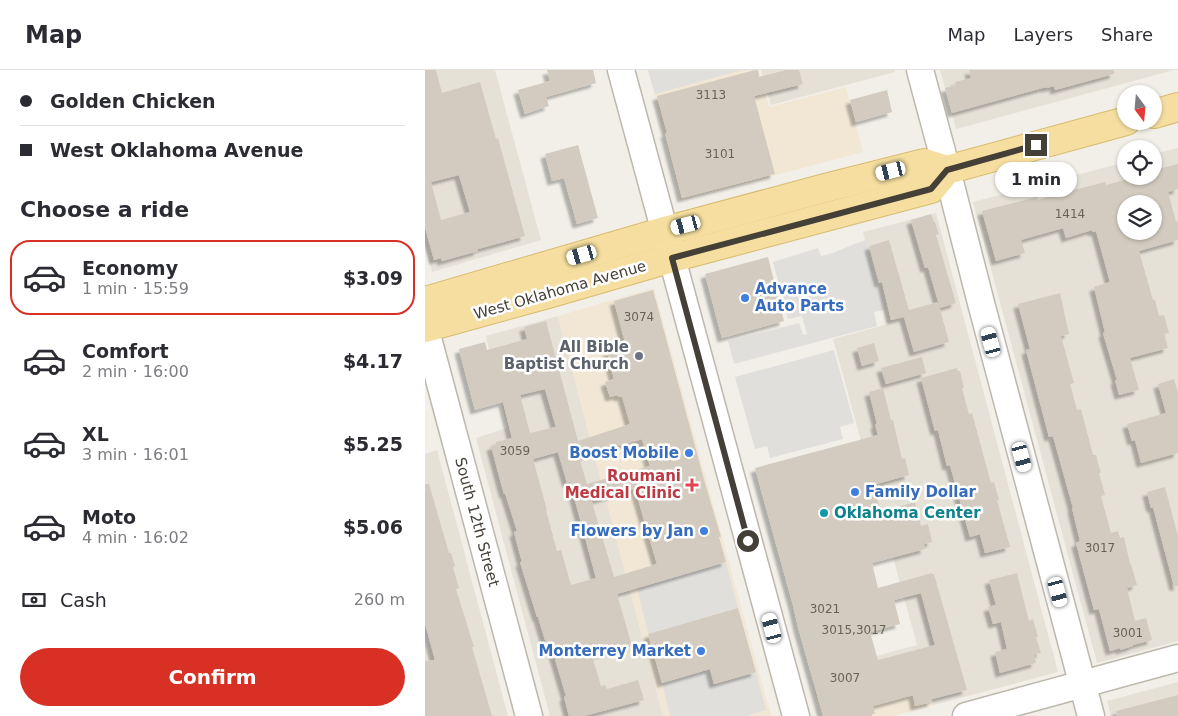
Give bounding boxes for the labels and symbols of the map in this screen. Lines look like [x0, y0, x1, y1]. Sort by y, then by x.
north arrow [1117, 85, 1163, 130]
house number: 3113 [696, 88, 726, 102]
route end [1025, 134, 1047, 156]
house number: 3101 [705, 147, 735, 161]
car [874, 160, 907, 182]
callout: 1 min [995, 162, 1077, 198]
house number: 1414 [1055, 207, 1085, 221]
car [669, 214, 702, 236]
car [565, 244, 598, 266]
street label: West Oklahoma Avenue [472, 257, 648, 323]
place label: Advance Auto Parts [755, 280, 844, 315]
marker: Advance Auto Parts [739, 292, 751, 304]
house number: 3074 [624, 310, 654, 324]
car [979, 326, 1002, 358]
place label: All Bible Baptist Church [504, 338, 629, 373]
marker: All Bible Baptist Church [633, 350, 645, 362]
car [1010, 441, 1033, 473]
house number: 3059 [500, 444, 530, 458]
place label: Boost Mobile [569, 444, 679, 462]
marker: Boost Mobile [683, 447, 695, 459]
street label: South 12th Street [451, 455, 503, 589]
place label: Roumani Medical Clinic [565, 467, 681, 502]
marker: Roumani Medical Clinic [685, 478, 699, 492]
place label: Family Dollar [865, 483, 977, 501]
marker: Family Dollar [849, 486, 861, 498]
place label: Oklahoma Center [834, 504, 981, 522]
marker: Oklahoma Center [818, 507, 830, 519]
place label: Flowers by Jan [571, 522, 694, 540]
marker: Flowers by Jan [698, 525, 710, 537]
route start [737, 530, 759, 552]
house number: 3017 [1085, 541, 1115, 555]
car [1046, 576, 1069, 608]
house number: 3021 [810, 602, 840, 616]
car [760, 612, 783, 644]
house number: 3015,3017 [822, 623, 886, 637]
house number: 3001 [1113, 626, 1143, 640]
place label: Monterrey Market [538, 642, 691, 660]
marker: Monterrey Market [695, 645, 707, 657]
house number: 3007 [830, 671, 860, 685]

